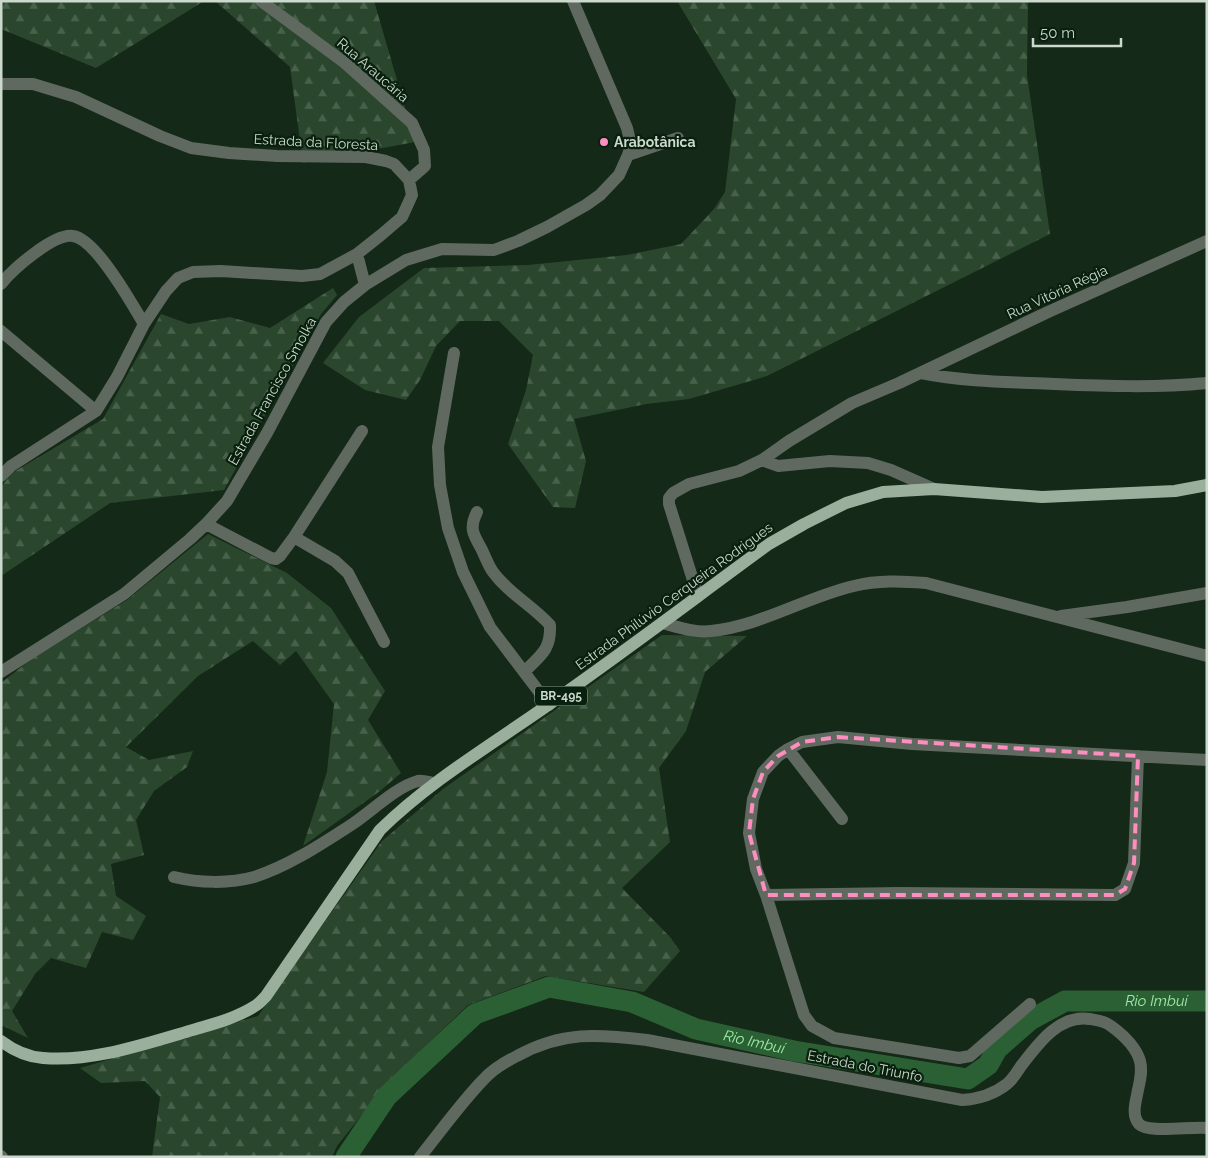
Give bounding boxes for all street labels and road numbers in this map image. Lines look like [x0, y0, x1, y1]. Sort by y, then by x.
street label: Rua Araucária [334, 35, 412, 105]
street label: Estrada da Floresta [253, 131, 379, 153]
street label: Rua Vitória Régia [1004, 262, 1110, 322]
street label: Estrada Francisco Smolka [225, 314, 319, 468]
street label: Estrada Philúvio Cerqueira Rodrigues [572, 519, 776, 673]
road number: BR-495 [535, 686, 587, 706]
street label: Estrada do Triunfo [806, 1047, 924, 1085]

